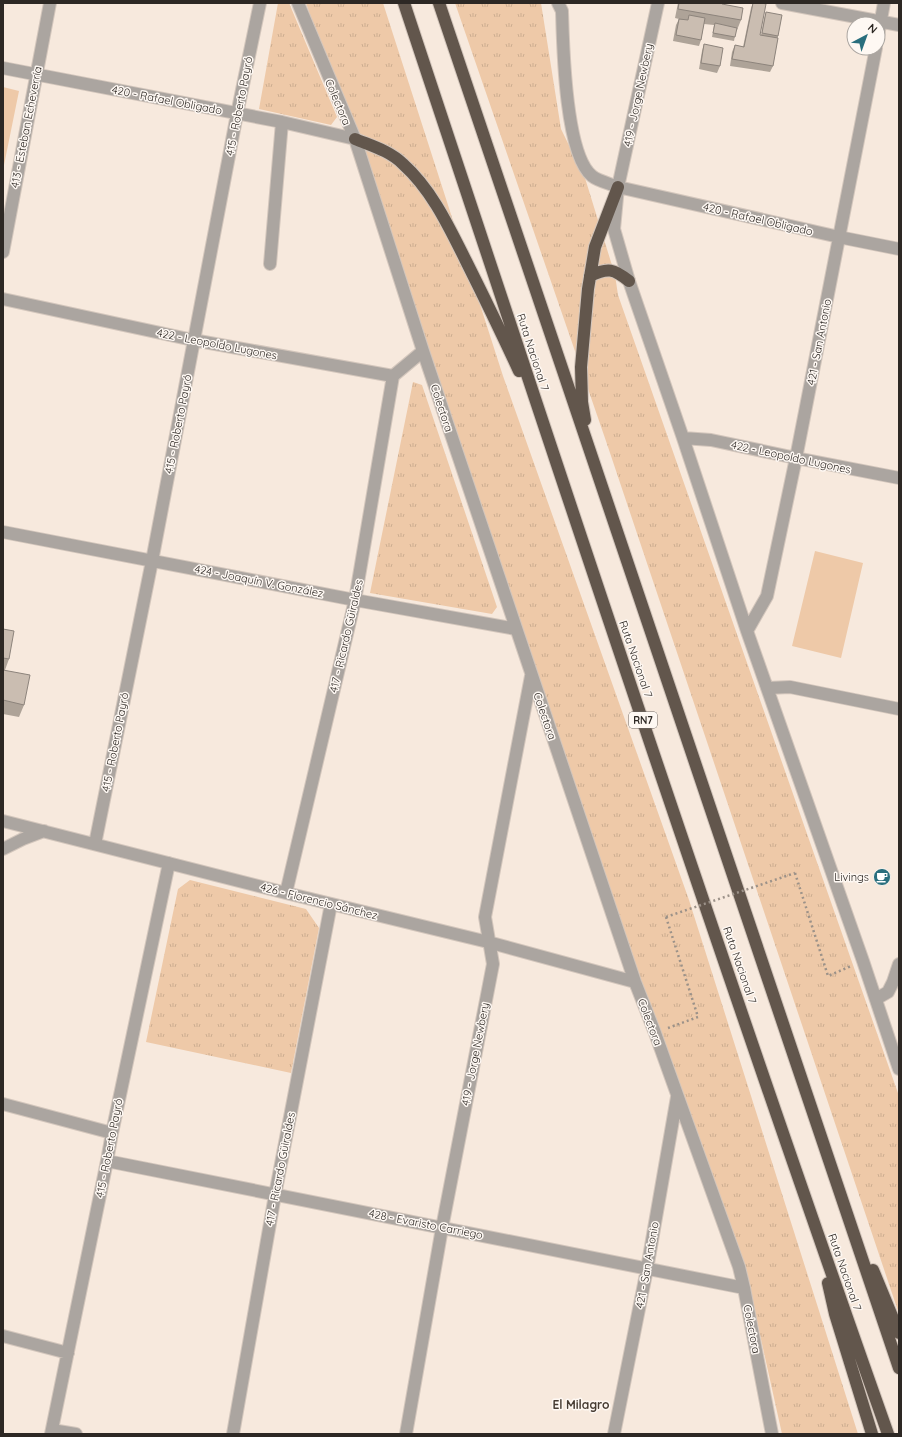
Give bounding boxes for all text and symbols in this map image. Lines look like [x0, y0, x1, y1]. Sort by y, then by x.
north arrow [846, 16, 886, 56]
text: N [865, 21, 880, 36]
street label: 419 - Jorge Newbery [620, 42, 656, 148]
street label: 415 - Roberto Payró [223, 55, 256, 157]
street label: 413 - Esteban Echeverría [7, 65, 45, 189]
street label: Colectora [322, 77, 354, 127]
street label: 420 - Rafael Obligado [111, 82, 224, 118]
street label: 420 - Rafael Obligado [702, 200, 814, 238]
street label: 421 - San Antonio [804, 297, 834, 386]
street label: Ruta Nacional 7 [514, 312, 552, 393]
street label: 422 - Leopoldo Lugones [156, 325, 278, 363]
street label: 415 - Roberto Payró [162, 373, 195, 475]
street label: Colectora [428, 382, 456, 434]
street label: 422 - Leopoldo Lugones [730, 437, 852, 477]
street label: 424 - Joaquín V. González [193, 562, 325, 600]
street label: 417 - Ricardo Güiraldes [326, 578, 366, 694]
street label: Ruta Nacional 7 [616, 619, 656, 700]
street label: Colectora [530, 690, 560, 742]
street label: 415 - Roberto Payró [99, 691, 132, 793]
road number: RN7 [629, 712, 657, 728]
cafe icon: Livings [872, 867, 892, 887]
place label: Livings [834, 870, 869, 884]
street label: 426 - Florencio Sánchez [259, 880, 379, 922]
street label: Ruta Nacional 7 [720, 925, 760, 1006]
street label: Colectora [635, 997, 665, 1047]
street label: 419 - Jorge Newbery [458, 1001, 492, 1107]
street label: 415 - Roberto Payró [93, 1097, 126, 1199]
street label: 417 - Ricardo Güiraldes [262, 1111, 298, 1227]
street label: 428 - Evaristo Carriego [368, 1206, 485, 1242]
street label: 421 - San Antonio [632, 1220, 662, 1309]
street label: Ruta Nacional 7 [825, 1232, 865, 1313]
street label: Colectora [740, 1303, 764, 1355]
district label: El Milagro [553, 1397, 610, 1412]

